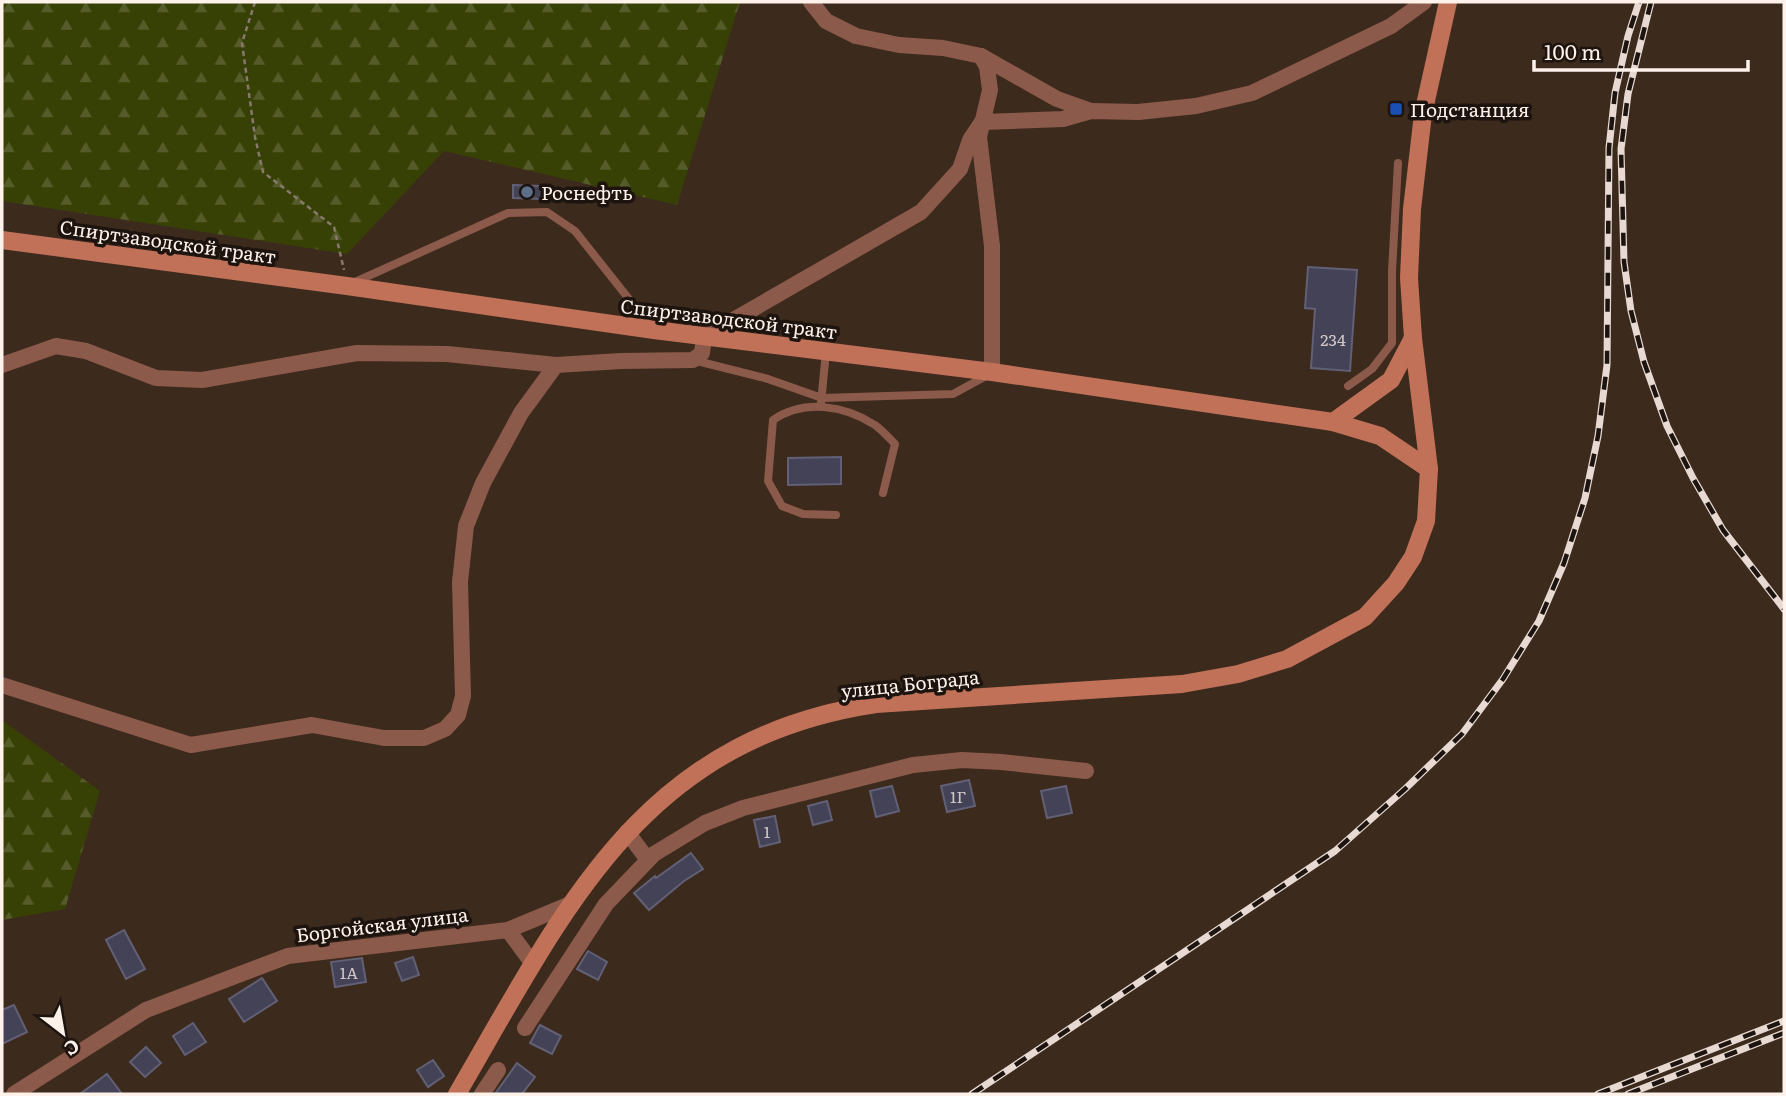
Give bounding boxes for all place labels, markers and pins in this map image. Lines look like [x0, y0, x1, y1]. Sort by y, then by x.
place label: Подстанция [1410, 95, 1529, 123]
marker: Подстанция [1388, 101, 1404, 117]
place label: Роснефть [541, 178, 633, 206]
marker: Роснефть [519, 184, 535, 200]

